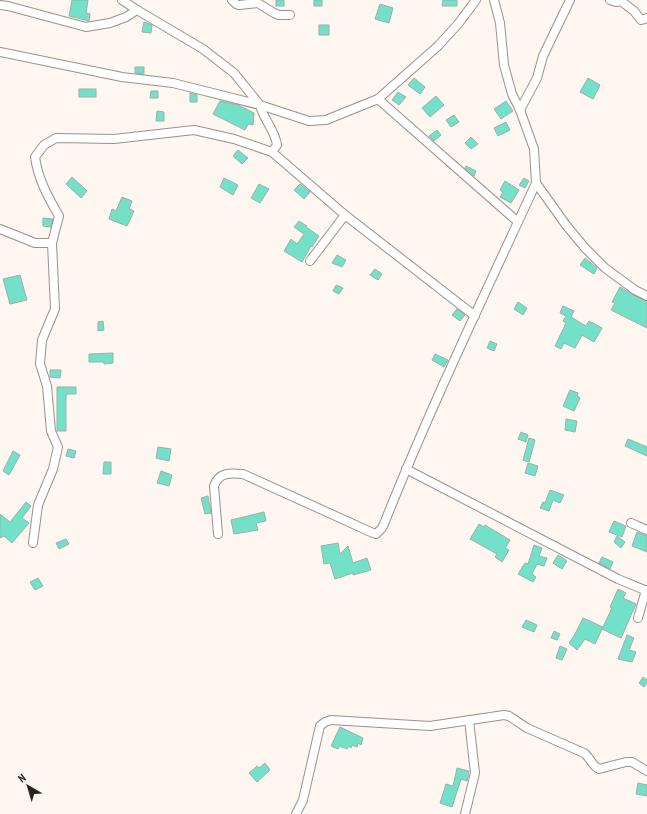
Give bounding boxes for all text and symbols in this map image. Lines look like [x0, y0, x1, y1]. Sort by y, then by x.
north arrow [8, 766, 48, 806]
text: N [15, 771, 29, 785]

